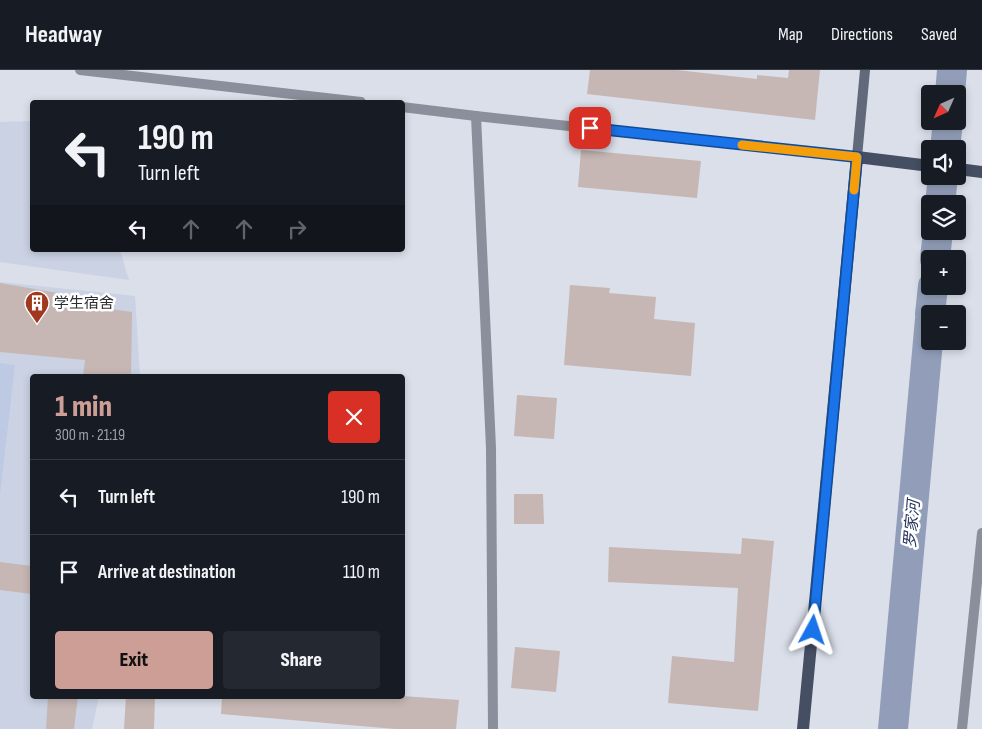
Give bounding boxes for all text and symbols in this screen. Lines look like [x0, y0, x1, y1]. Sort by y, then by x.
text: Headway [25, 20, 102, 49]
text: Map [778, 24, 803, 45]
text: Directions [831, 24, 893, 45]
text: Saved [921, 24, 957, 45]
north arrow [921, 85, 966, 130]
map controls [921, 85, 966, 350]
pin [569, 107, 611, 149]
icon: arrive [576, 114, 604, 142]
text: 190 m [138, 117, 214, 160]
icon: left [55, 120, 120, 185]
button: sound [921, 140, 966, 185]
text: Turn left [138, 160, 200, 187]
button: layers [921, 195, 966, 240]
icon: left [124, 215, 152, 243]
icon: ahead [177, 215, 205, 243]
icon: ahead [230, 215, 258, 243]
icon: right [283, 215, 311, 243]
button: + [921, 250, 966, 295]
building icon: 学生宿舍 [24, 290, 50, 324]
place label: 学生宿舍 [54, 294, 114, 313]
button: − [921, 305, 966, 350]
text: 1 min [55, 389, 112, 425]
button: close [328, 391, 380, 443]
text: 300 m · 21:19 [55, 426, 125, 445]
icon: left [55, 483, 83, 511]
text: Turn left [98, 486, 155, 509]
text: 190 m [341, 486, 380, 509]
water label: 罗家河 [901, 496, 924, 549]
icon: arrive [55, 558, 83, 586]
text: Arrive at destination [98, 561, 236, 584]
text: 110 m [343, 561, 380, 584]
position arrow [786, 603, 838, 655]
button: Exit [55, 631, 213, 689]
button: Share [223, 631, 380, 689]

